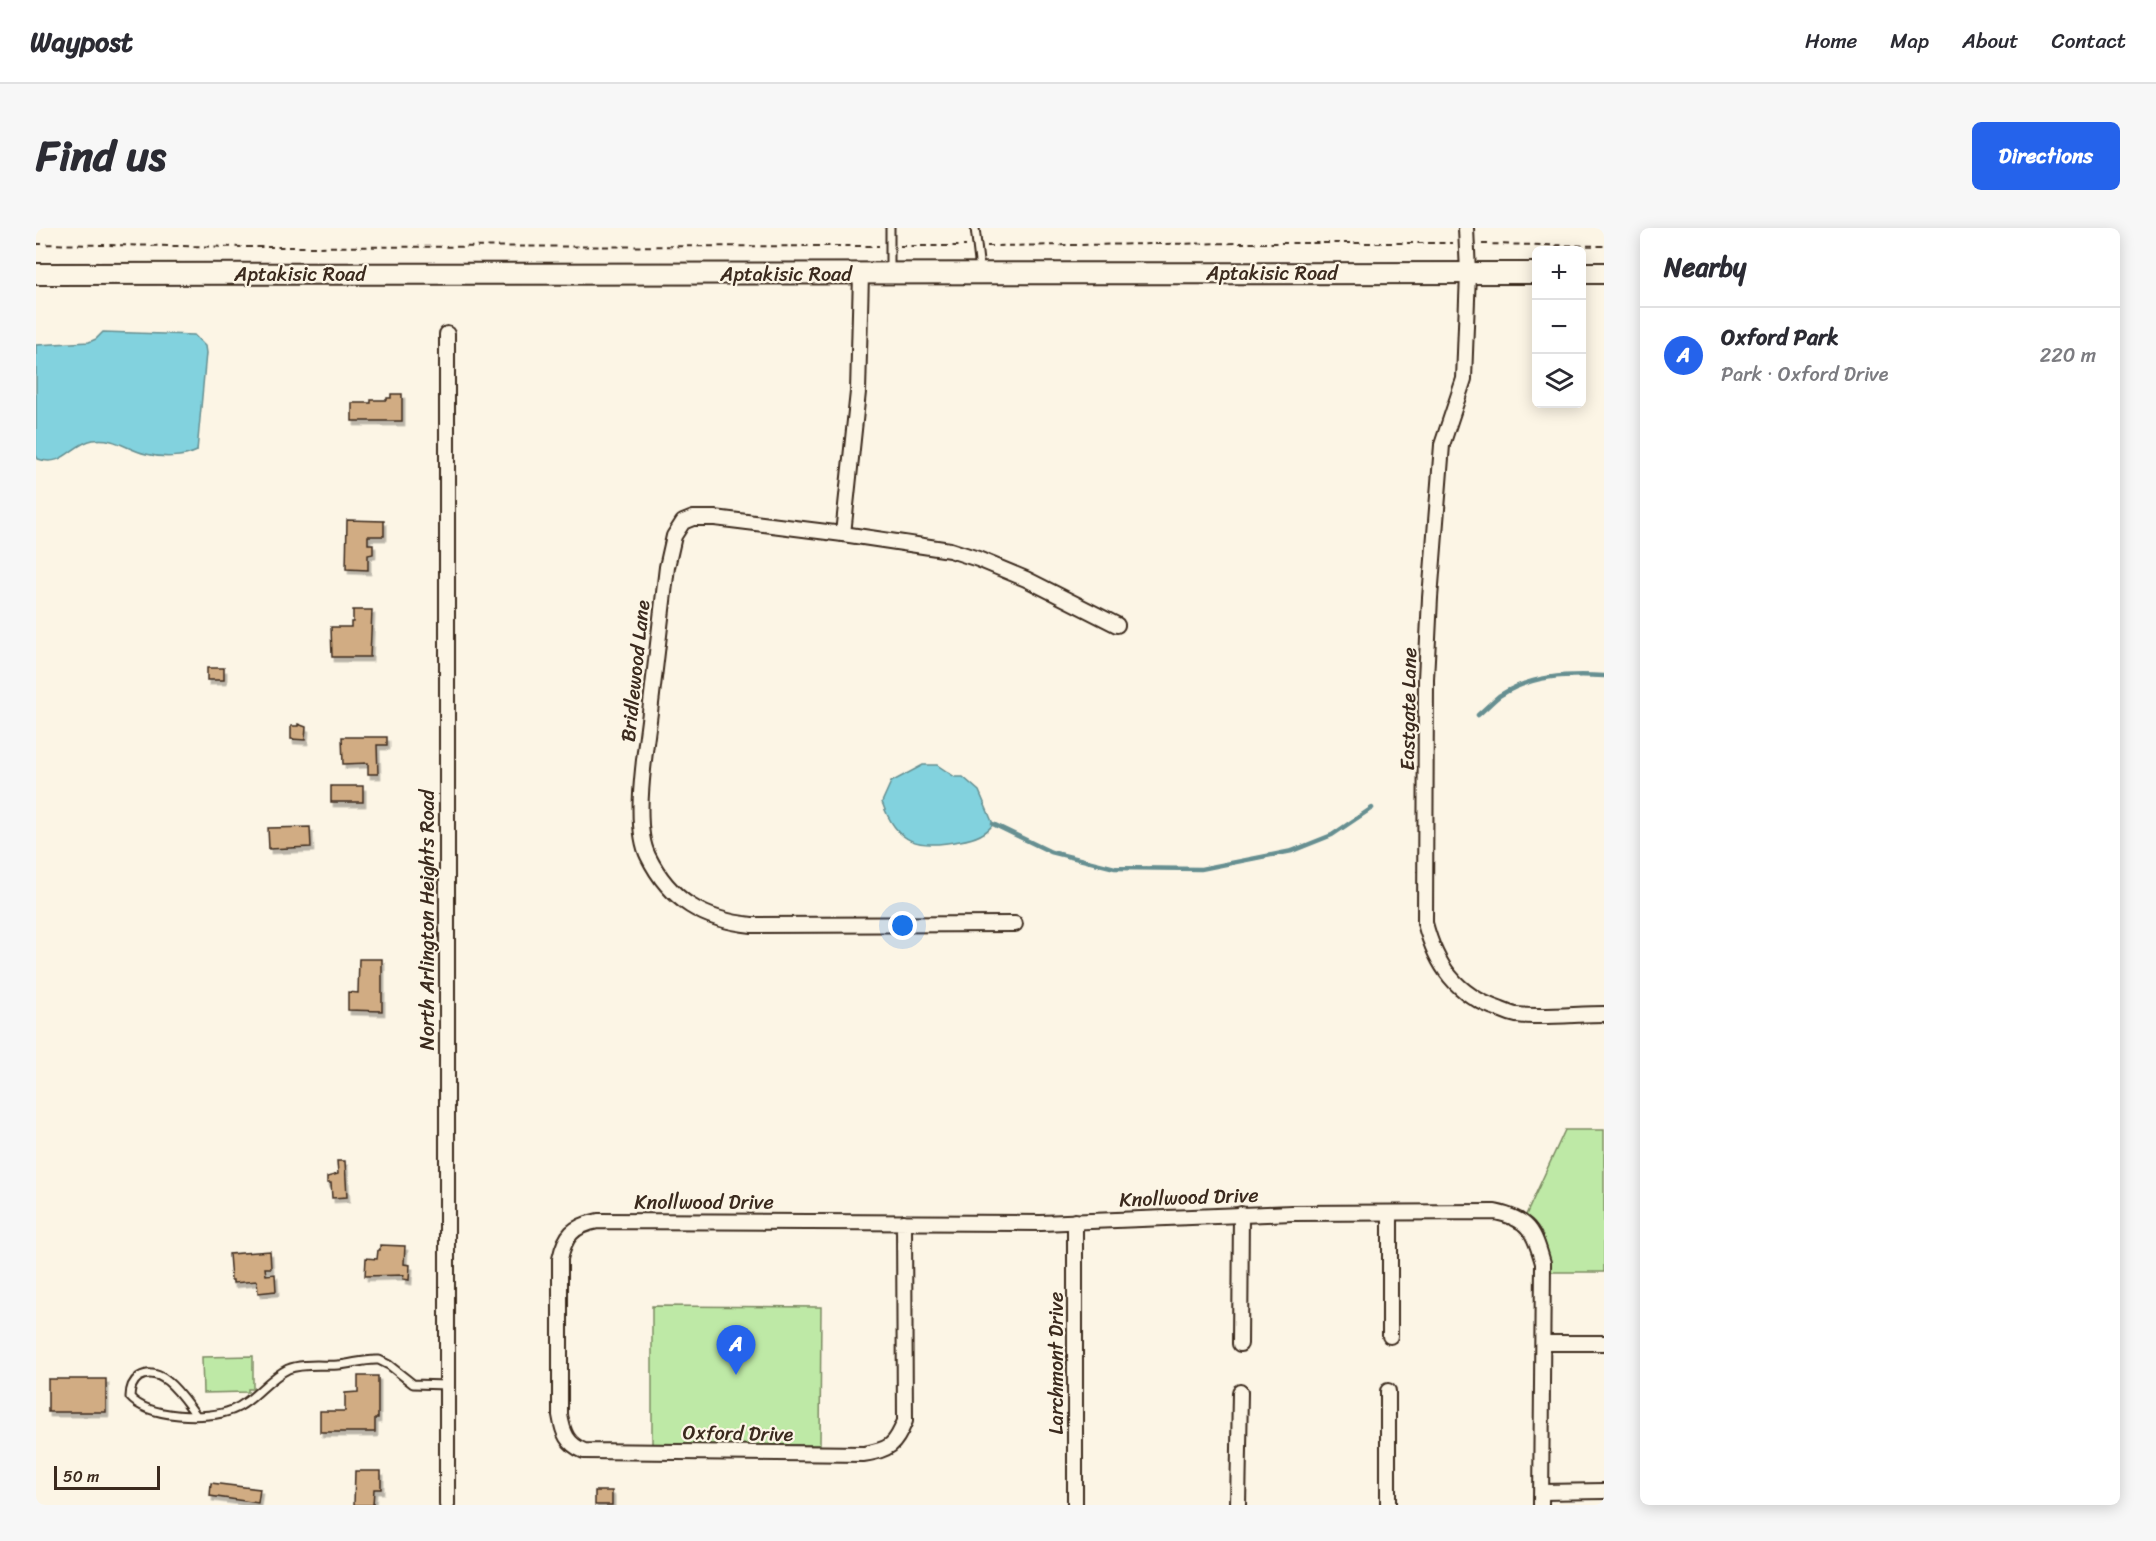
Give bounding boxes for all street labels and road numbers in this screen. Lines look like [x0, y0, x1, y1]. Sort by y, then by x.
street label: Aptakisic Road [1205, 256, 1339, 291]
street label: Aptakisic Road [233, 257, 367, 292]
street label: Aptakisic Road [719, 257, 853, 292]
street label: Bridlewood Lane [611, 598, 660, 744]
street label: Eastgate Lane [1390, 647, 1427, 771]
street label: North Arlington Heights Road [410, 788, 445, 1050]
street label: Knollwood Drive [1119, 1178, 1259, 1217]
street label: Knollwood Drive [634, 1185, 774, 1220]
street label: Larchmont Drive [1039, 1292, 1074, 1434]
street label: Oxford Drive [682, 1415, 794, 1452]

